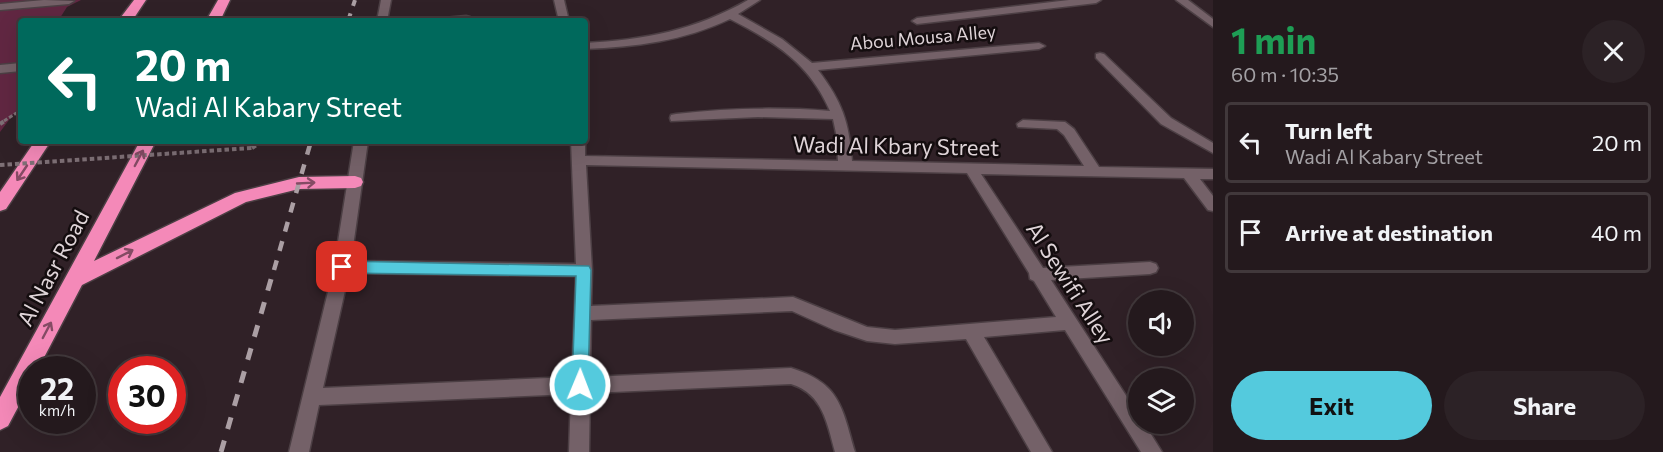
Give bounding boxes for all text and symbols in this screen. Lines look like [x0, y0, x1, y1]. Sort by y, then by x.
text: 1 min [1231, 17, 1316, 61]
street label: Abou Mousa Alley [849, 20, 997, 54]
button: close [1582, 20, 1645, 83]
text: 20 m [135, 38, 231, 90]
icon: left [36, 42, 114, 120]
text: 60 m · 10:35 [1231, 62, 1339, 86]
text: Wadi Al Kabary Street [135, 90, 402, 123]
text: Turn left [1285, 117, 1372, 144]
icon: left [1234, 126, 1267, 159]
text: 20 m [1592, 129, 1642, 156]
street label: Wadi Al Kbary Street [793, 130, 999, 161]
text: Wadi Al Kabary Street [1285, 144, 1483, 168]
one-way arrow [133, 150, 145, 167]
one-way arrow [16, 164, 28, 181]
one-way arrow [295, 177, 315, 188]
street label: Al Nasr Road [11, 205, 94, 330]
icon: arrive [1234, 216, 1267, 249]
street label: Al Sewifi Alley [1021, 217, 1120, 349]
text: Arrive at destination [1285, 219, 1493, 246]
text: 40 m [1591, 219, 1642, 246]
pin [316, 241, 367, 292]
one-way arrow [116, 247, 134, 259]
icon: arrive [325, 250, 358, 283]
map controls [1128, 290, 1194, 434]
button: sound [1128, 290, 1194, 356]
one-way arrow [41, 322, 53, 339]
position arrow [548, 353, 612, 417]
speed limit sign: 30 [108, 356, 186, 434]
button: layers [1128, 368, 1194, 434]
text: 22 [40, 369, 74, 406]
button: Exit [1231, 371, 1432, 440]
button: Share [1444, 371, 1645, 440]
text: km/h [39, 401, 75, 419]

